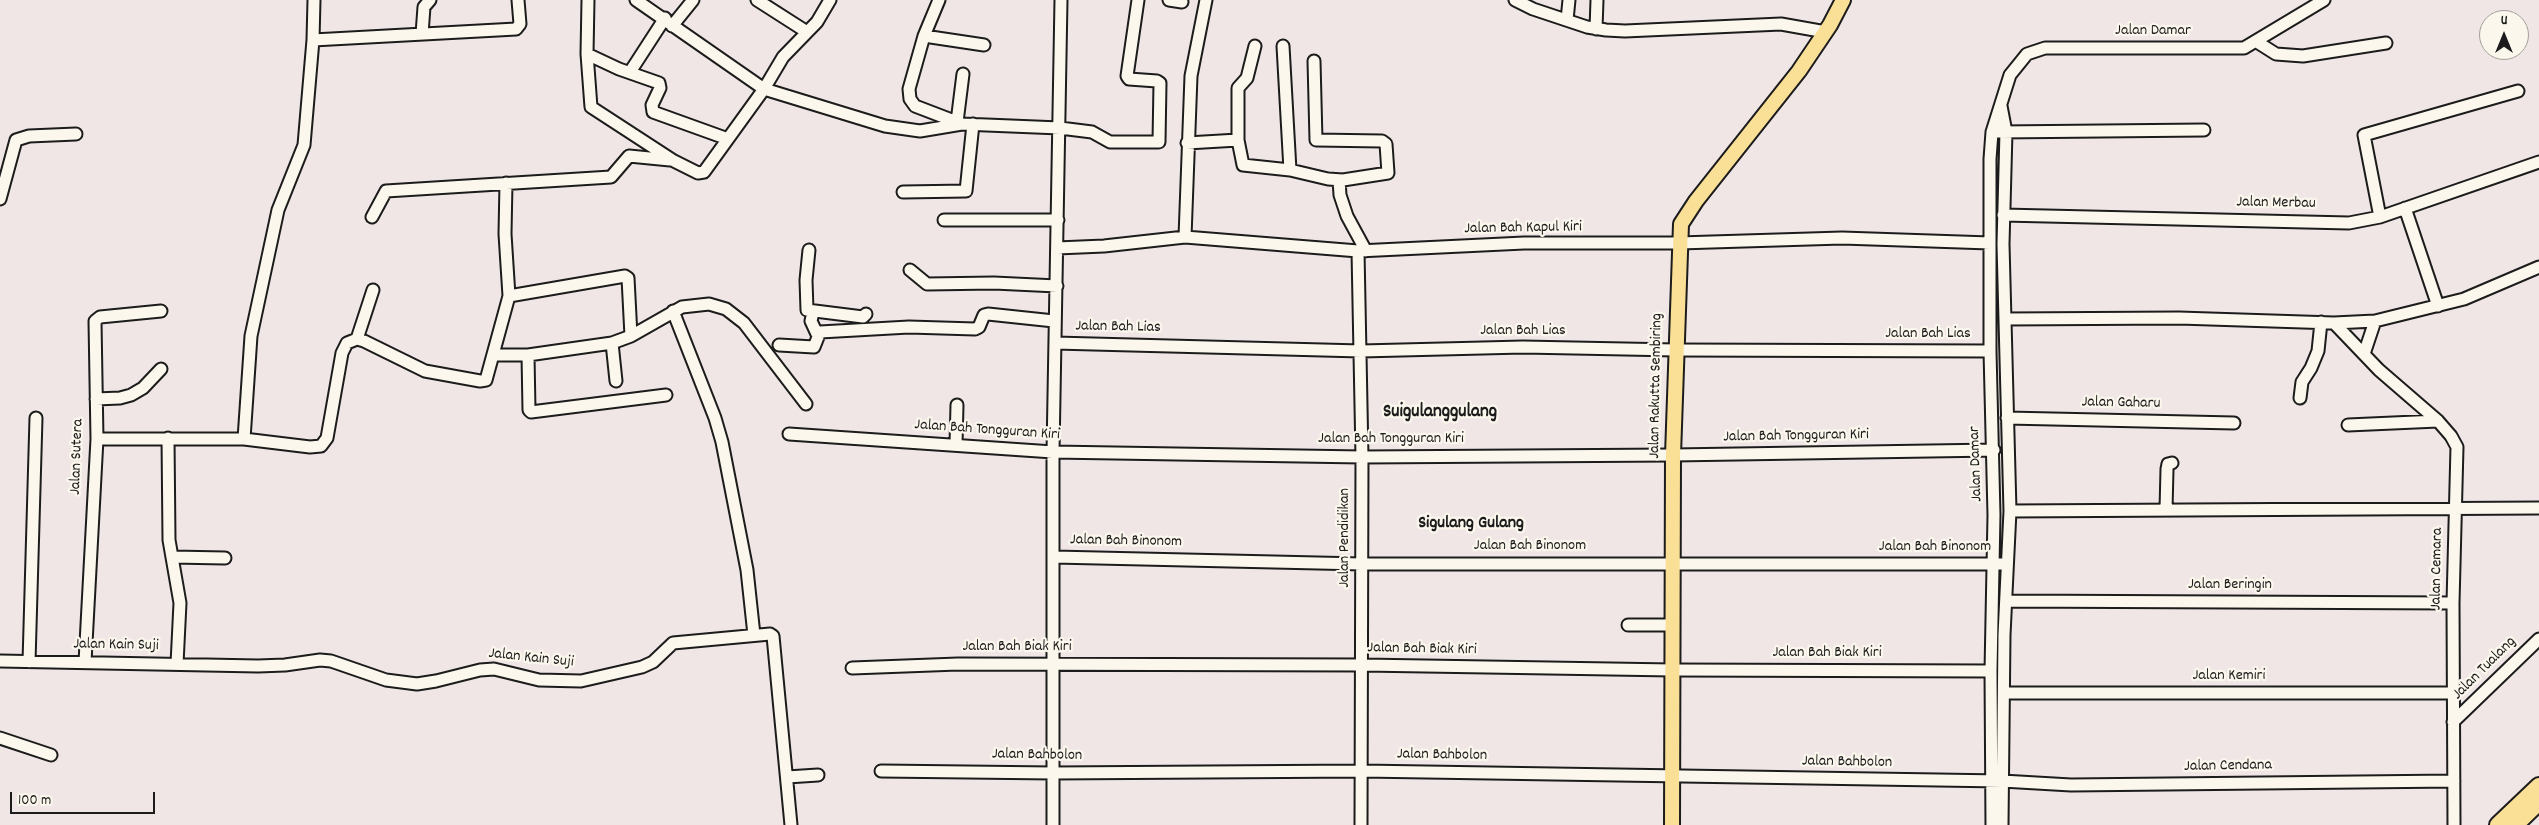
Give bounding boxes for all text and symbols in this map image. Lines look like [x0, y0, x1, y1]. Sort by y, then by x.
north arrow [2479, 10, 2529, 60]
text: U [2501, 11, 2507, 31]
street label: Jalan Damar [2115, 22, 2191, 42]
street label: Jalan Merbau [2236, 194, 2316, 214]
street label: Jalan Bah Kapul Kiri [1464, 218, 1582, 240]
street label: Jalan Rakutta Sembiring [1646, 313, 1668, 459]
street label: Jalan Bah Lias [1075, 318, 1161, 338]
street label: Jalan Bah Lias [1480, 322, 1566, 342]
street label: Jalan Bah Lias [1885, 325, 1971, 345]
street label: Jalan Gaharu [2081, 394, 2161, 414]
district label: Suigulanggulang [1383, 402, 1497, 424]
street label: Jalan Bah Tongguran Kiri [914, 416, 1060, 446]
street label: Jalan Sutera [67, 419, 89, 495]
street label: Jalan Bah Tongguran Kiri [1723, 426, 1869, 448]
street label: Jalan Damar [1966, 426, 1988, 502]
street label: Jalan Bah Tongguran Kiri [1318, 430, 1464, 450]
street label: Jalan Pendidikan [1336, 488, 1356, 588]
district label: Sigulang Gulang [1418, 514, 1524, 536]
street label: Jalan Cemara [2428, 528, 2448, 610]
street label: Jalan Bah Binonom [1070, 531, 1182, 553]
street label: Jalan Bah Binonom [1474, 537, 1586, 557]
street label: Jalan Bah Binonom [1879, 538, 1991, 558]
street label: Jalan Beringin [2188, 576, 2272, 596]
street label: Jalan Tualang [2449, 633, 2521, 705]
street label: Jalan Kain Suji [73, 636, 159, 656]
street label: Jalan Bah Biak Kiri [962, 638, 1072, 658]
street label: Jalan Bah Biak Kiri [1367, 639, 1477, 661]
street label: Jalan Bah Biak Kiri [1772, 644, 1882, 664]
street label: Jalan Kain Suji [487, 645, 575, 673]
street label: Jalan Kemiri [2193, 667, 2265, 687]
street label: Jalan Bahbolon [992, 746, 1082, 766]
street label: Jalan Bahbolon [1397, 746, 1487, 766]
street label: Jalan Bahbolon [1802, 753, 1892, 773]
street label: Jalan Cendana [2184, 757, 2272, 777]
scale bar [12, 782, 158, 814]
text: 100 m [18, 790, 51, 812]

